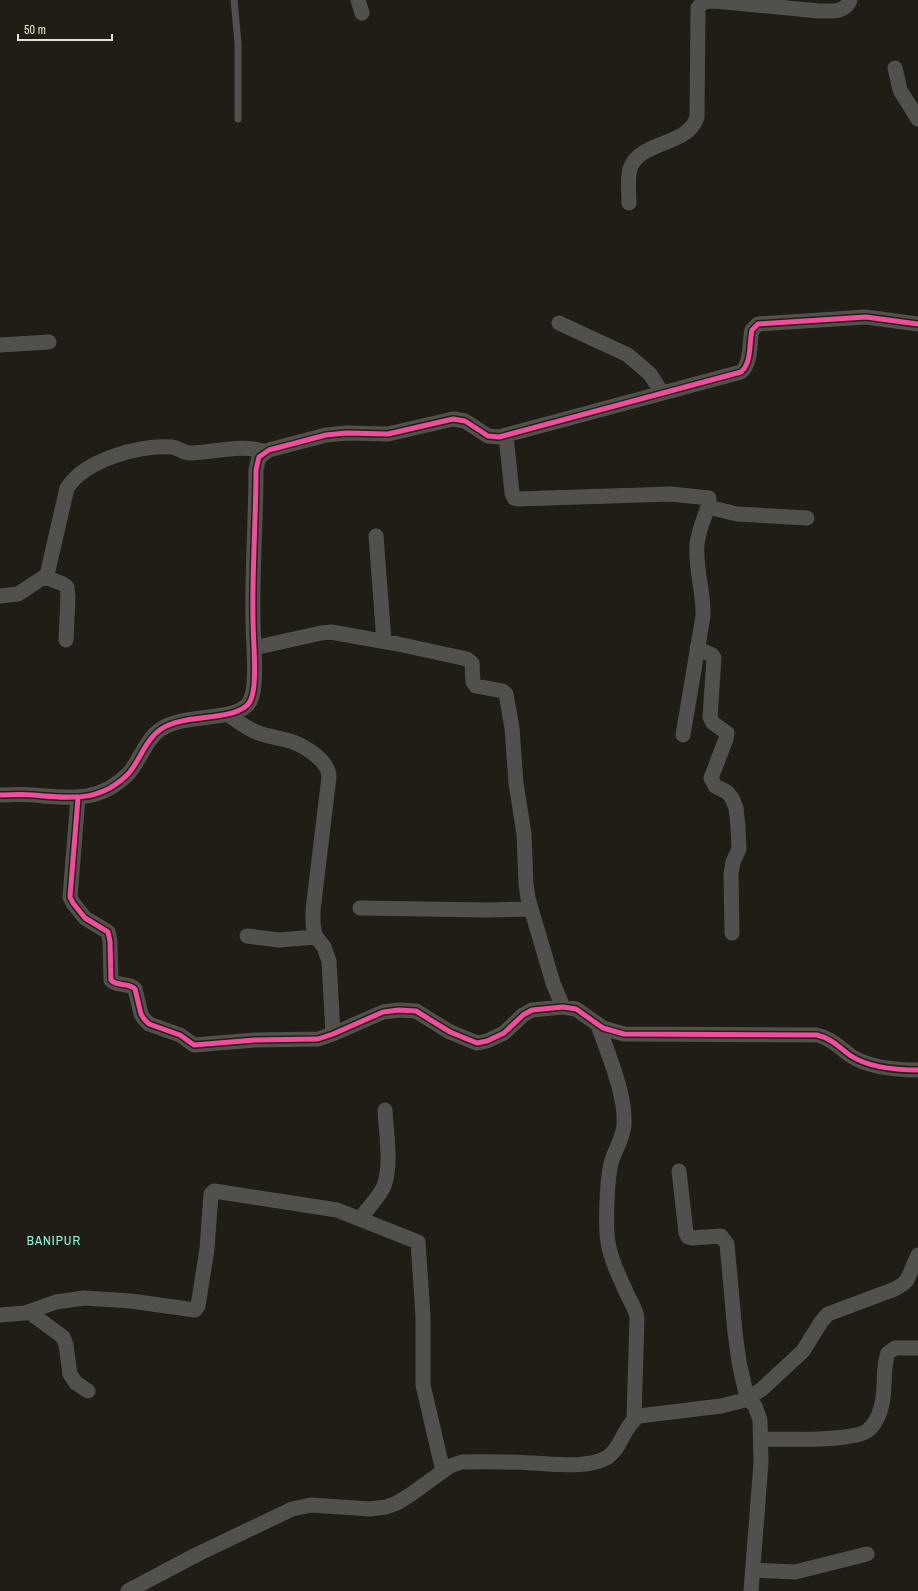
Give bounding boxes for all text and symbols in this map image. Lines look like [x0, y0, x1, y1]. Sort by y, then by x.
scale bar [18, 16, 112, 42]
text: 50 m [24, 22, 46, 38]
district label: BANIPUR [27, 1232, 81, 1249]

